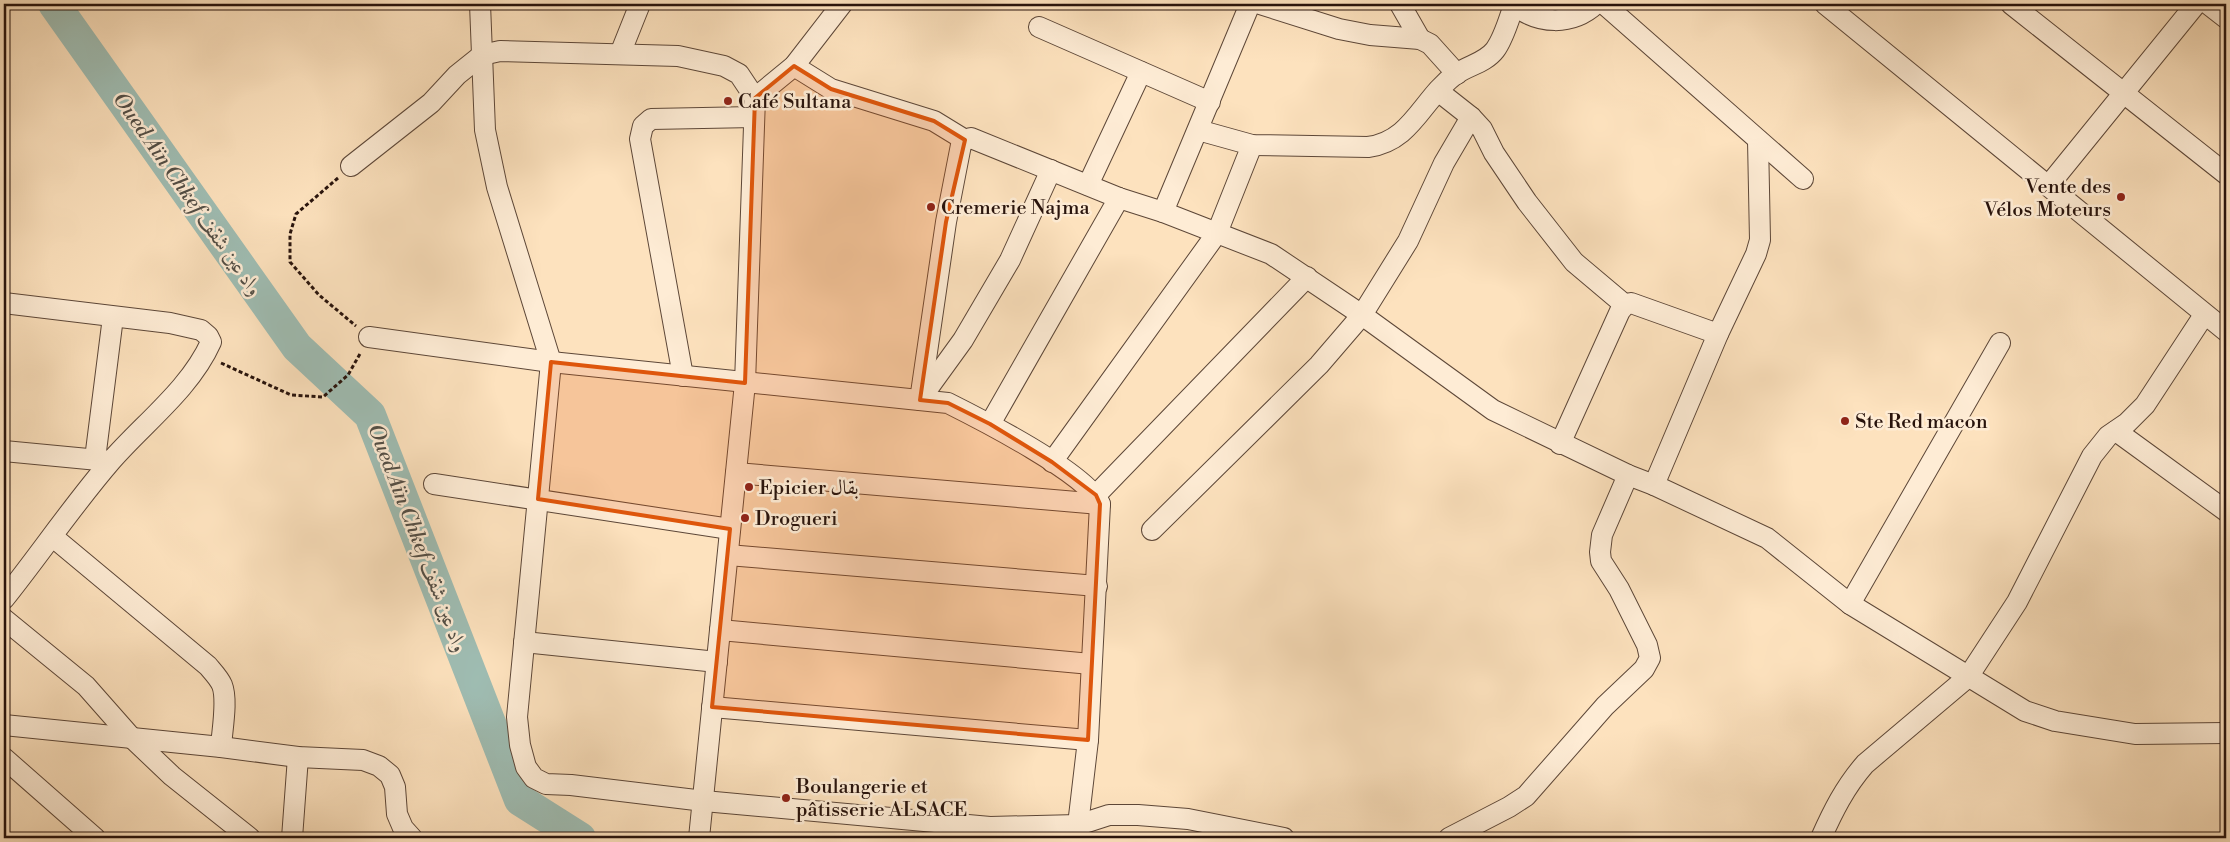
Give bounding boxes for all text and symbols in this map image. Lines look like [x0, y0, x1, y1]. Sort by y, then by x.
water label: Oued Aïn Chkef واد عين شقف [107, 88, 267, 302]
place label: Café Sultana [738, 90, 852, 115]
marker: Café Sultana [722, 95, 734, 107]
place label: Vente des Vélos Moteurs [1983, 175, 2111, 223]
marker: Vente des Vélos Moteurs [2115, 191, 2127, 203]
place label: Cremerie Najma [941, 196, 1090, 221]
marker: Cremerie Najma [925, 201, 937, 213]
place label: Ste Red macon [1855, 410, 1988, 435]
marker: Ste Red macon [1839, 415, 1851, 427]
water label: Oued Aïn Chkef واد عين شقف [361, 420, 473, 656]
place label: Epicier بقال [759, 476, 859, 501]
marker: Epicier بقال [743, 481, 755, 493]
place label: Drogueri [755, 507, 838, 532]
marker: Drogueri [739, 512, 751, 524]
place label: Boulangerie et pâtisserie ALSACE [795, 775, 967, 823]
marker: Boulangerie et pâtisserie ALSACE [780, 792, 792, 804]

